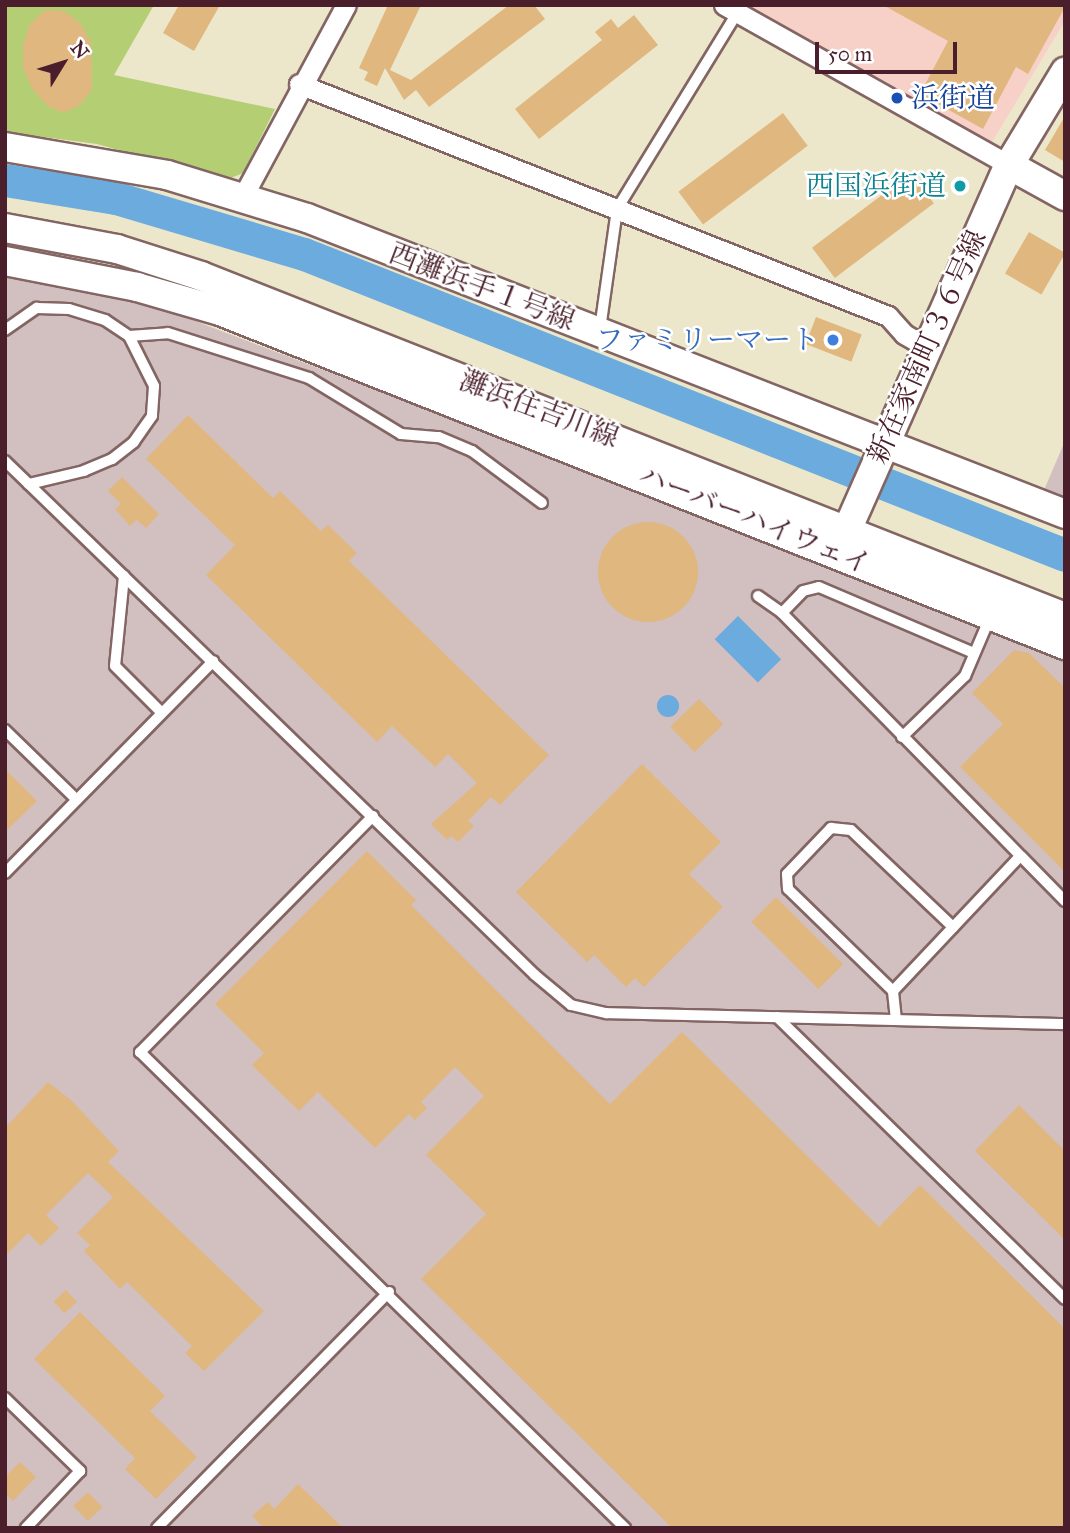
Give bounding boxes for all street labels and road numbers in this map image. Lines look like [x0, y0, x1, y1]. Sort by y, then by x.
street label: 新在家南町３６号線 [860, 225, 994, 469]
street label: 西灘浜手１号線 [384, 236, 580, 338]
street label: 灘浜住吉川線 [455, 363, 623, 455]
street label: ハーバーハイウェイ [632, 457, 878, 583]

